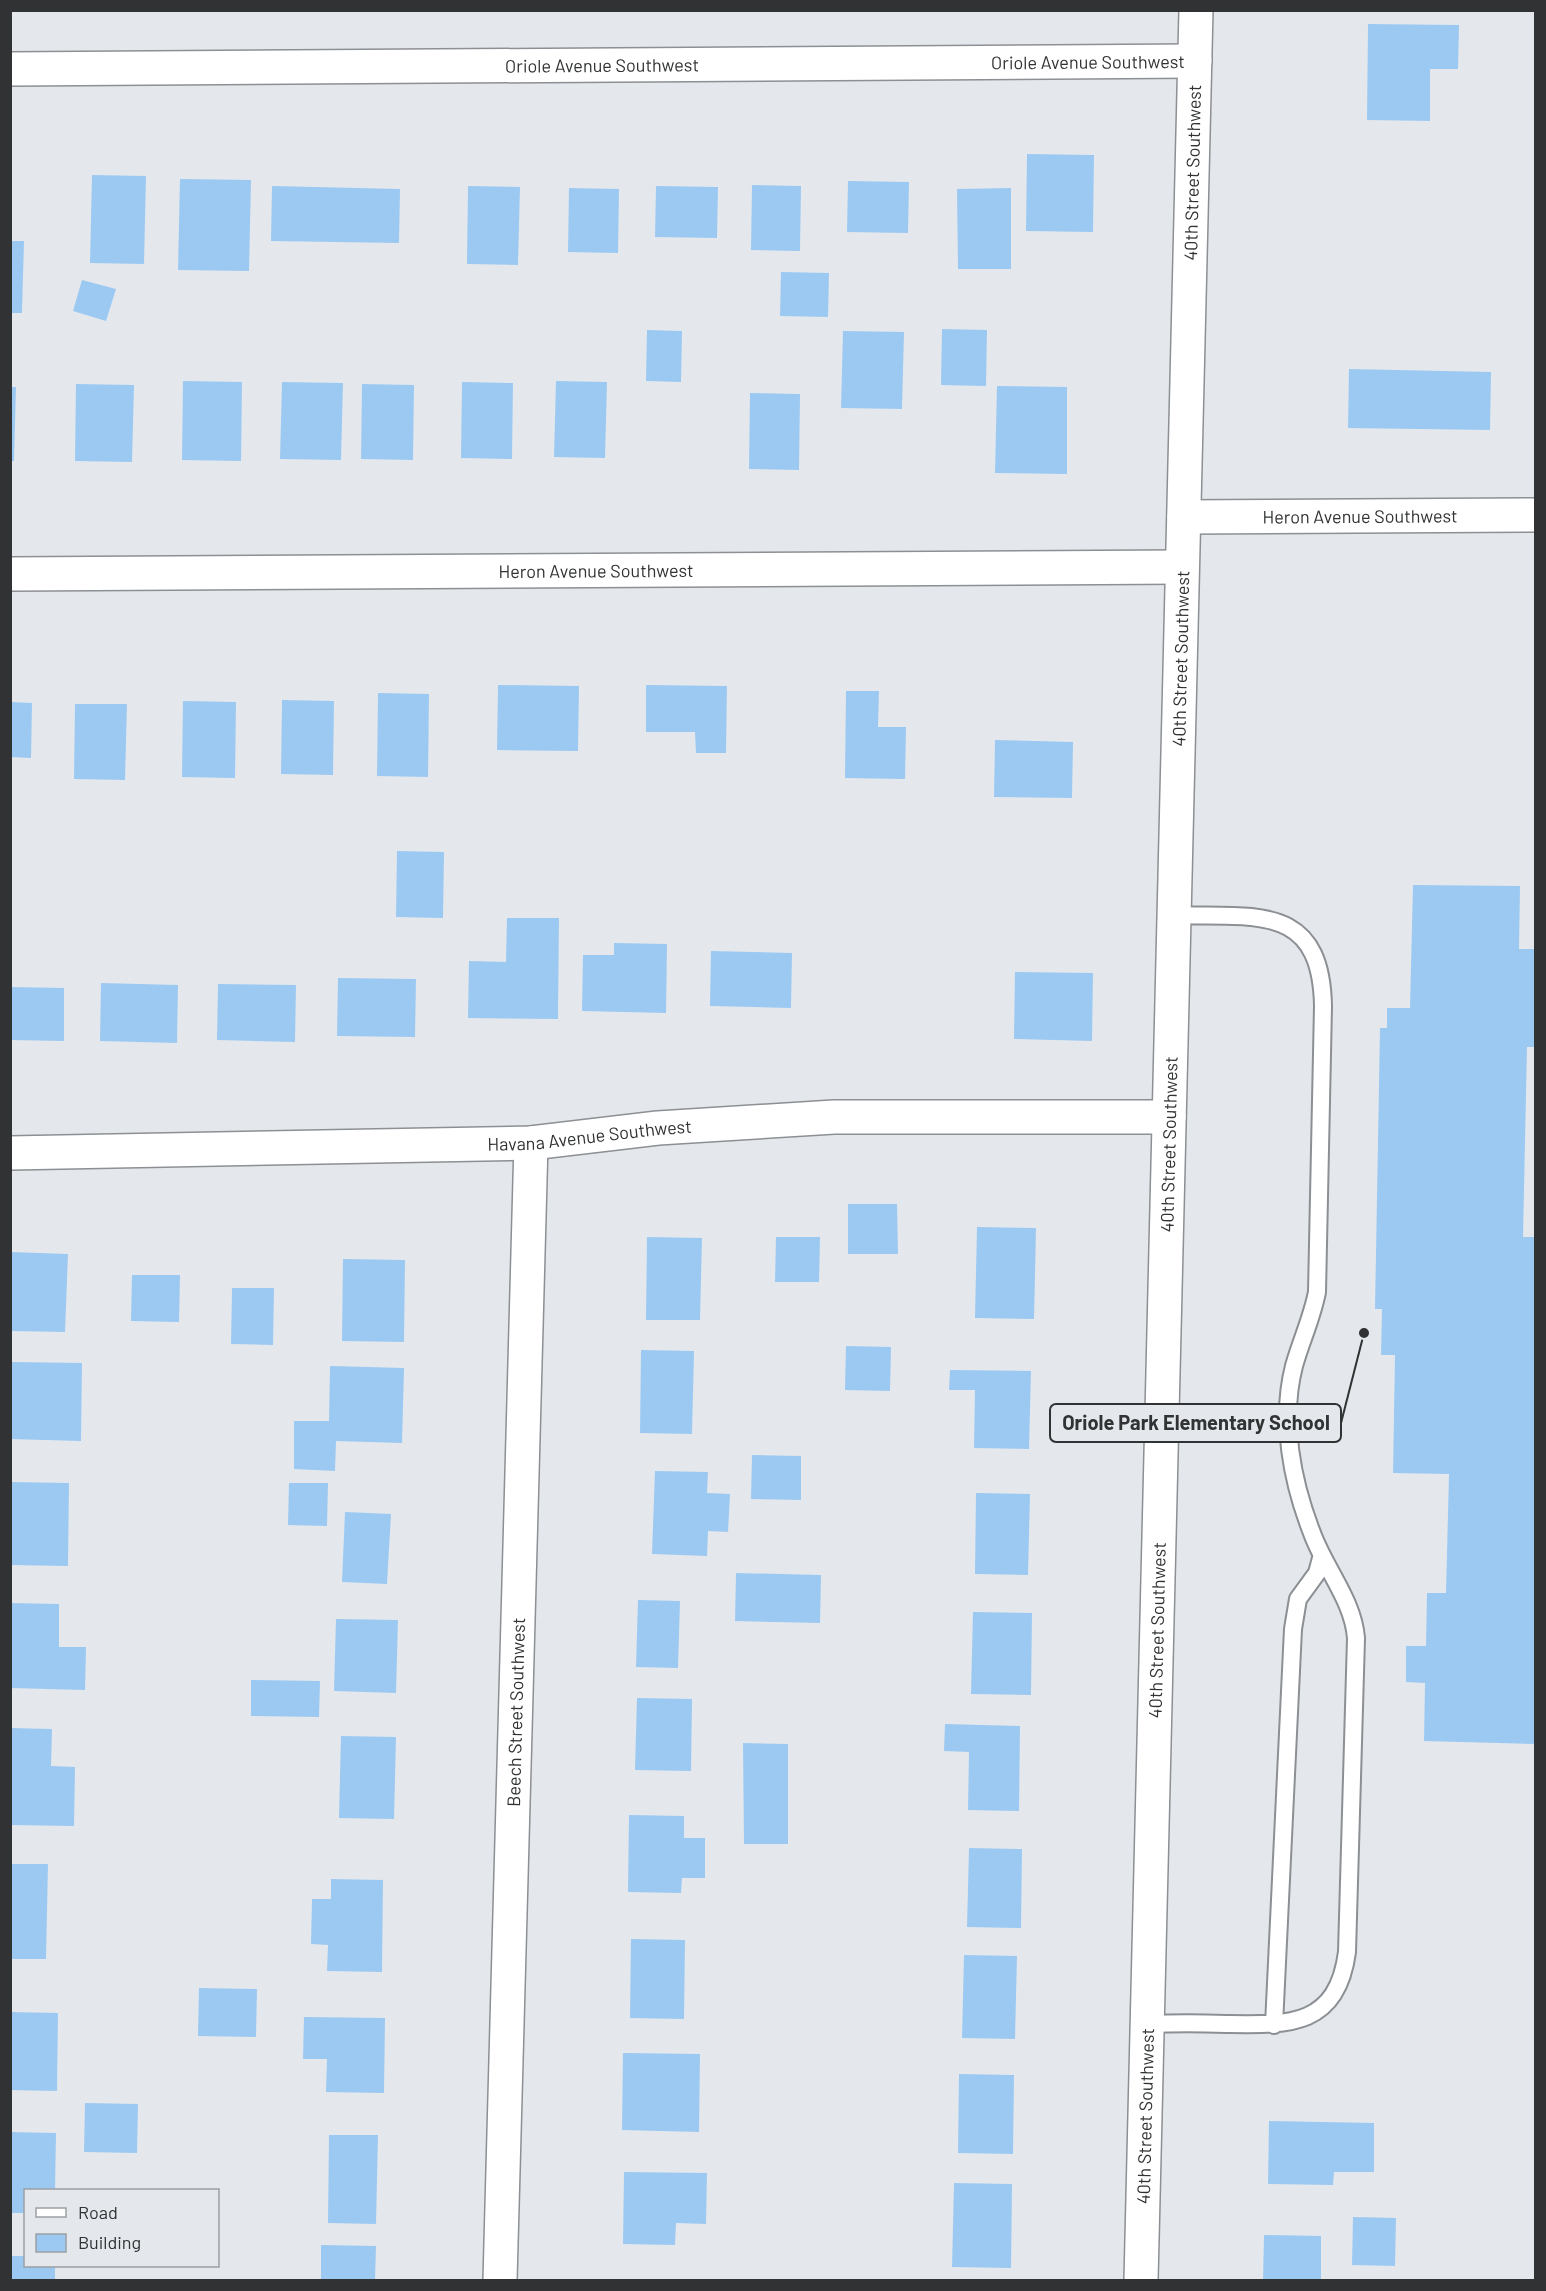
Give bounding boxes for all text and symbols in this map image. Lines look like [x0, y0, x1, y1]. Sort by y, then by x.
street label: Oriole Avenue Southwest [991, 50, 1185, 73]
street label: Oriole Avenue Southwest [505, 53, 699, 77]
street label: 40th Street Southwest [1179, 84, 1205, 261]
street label: Heron Avenue Southwest [1262, 504, 1458, 528]
street label: Heron Avenue Southwest [498, 559, 694, 582]
street label: 40th Street Southwest [1167, 570, 1193, 747]
street label: 40th Street Southwest [1155, 1056, 1182, 1233]
street label: Havana Avenue Southwest [487, 1115, 692, 1155]
callout: Oriole Park Elementary School [1050, 1404, 1341, 1442]
text: Oriole Park Elementary School [1062, 1410, 1330, 1434]
street label: 40th Street Southwest [1144, 1542, 1170, 1719]
street label: Beech Street Southwest [502, 1617, 529, 1807]
street label: 40th Street Southwest [1132, 2028, 1158, 2204]
legend [24, 2189, 219, 2267]
text: Road [78, 2201, 118, 2223]
text: Building [78, 2231, 141, 2253]

